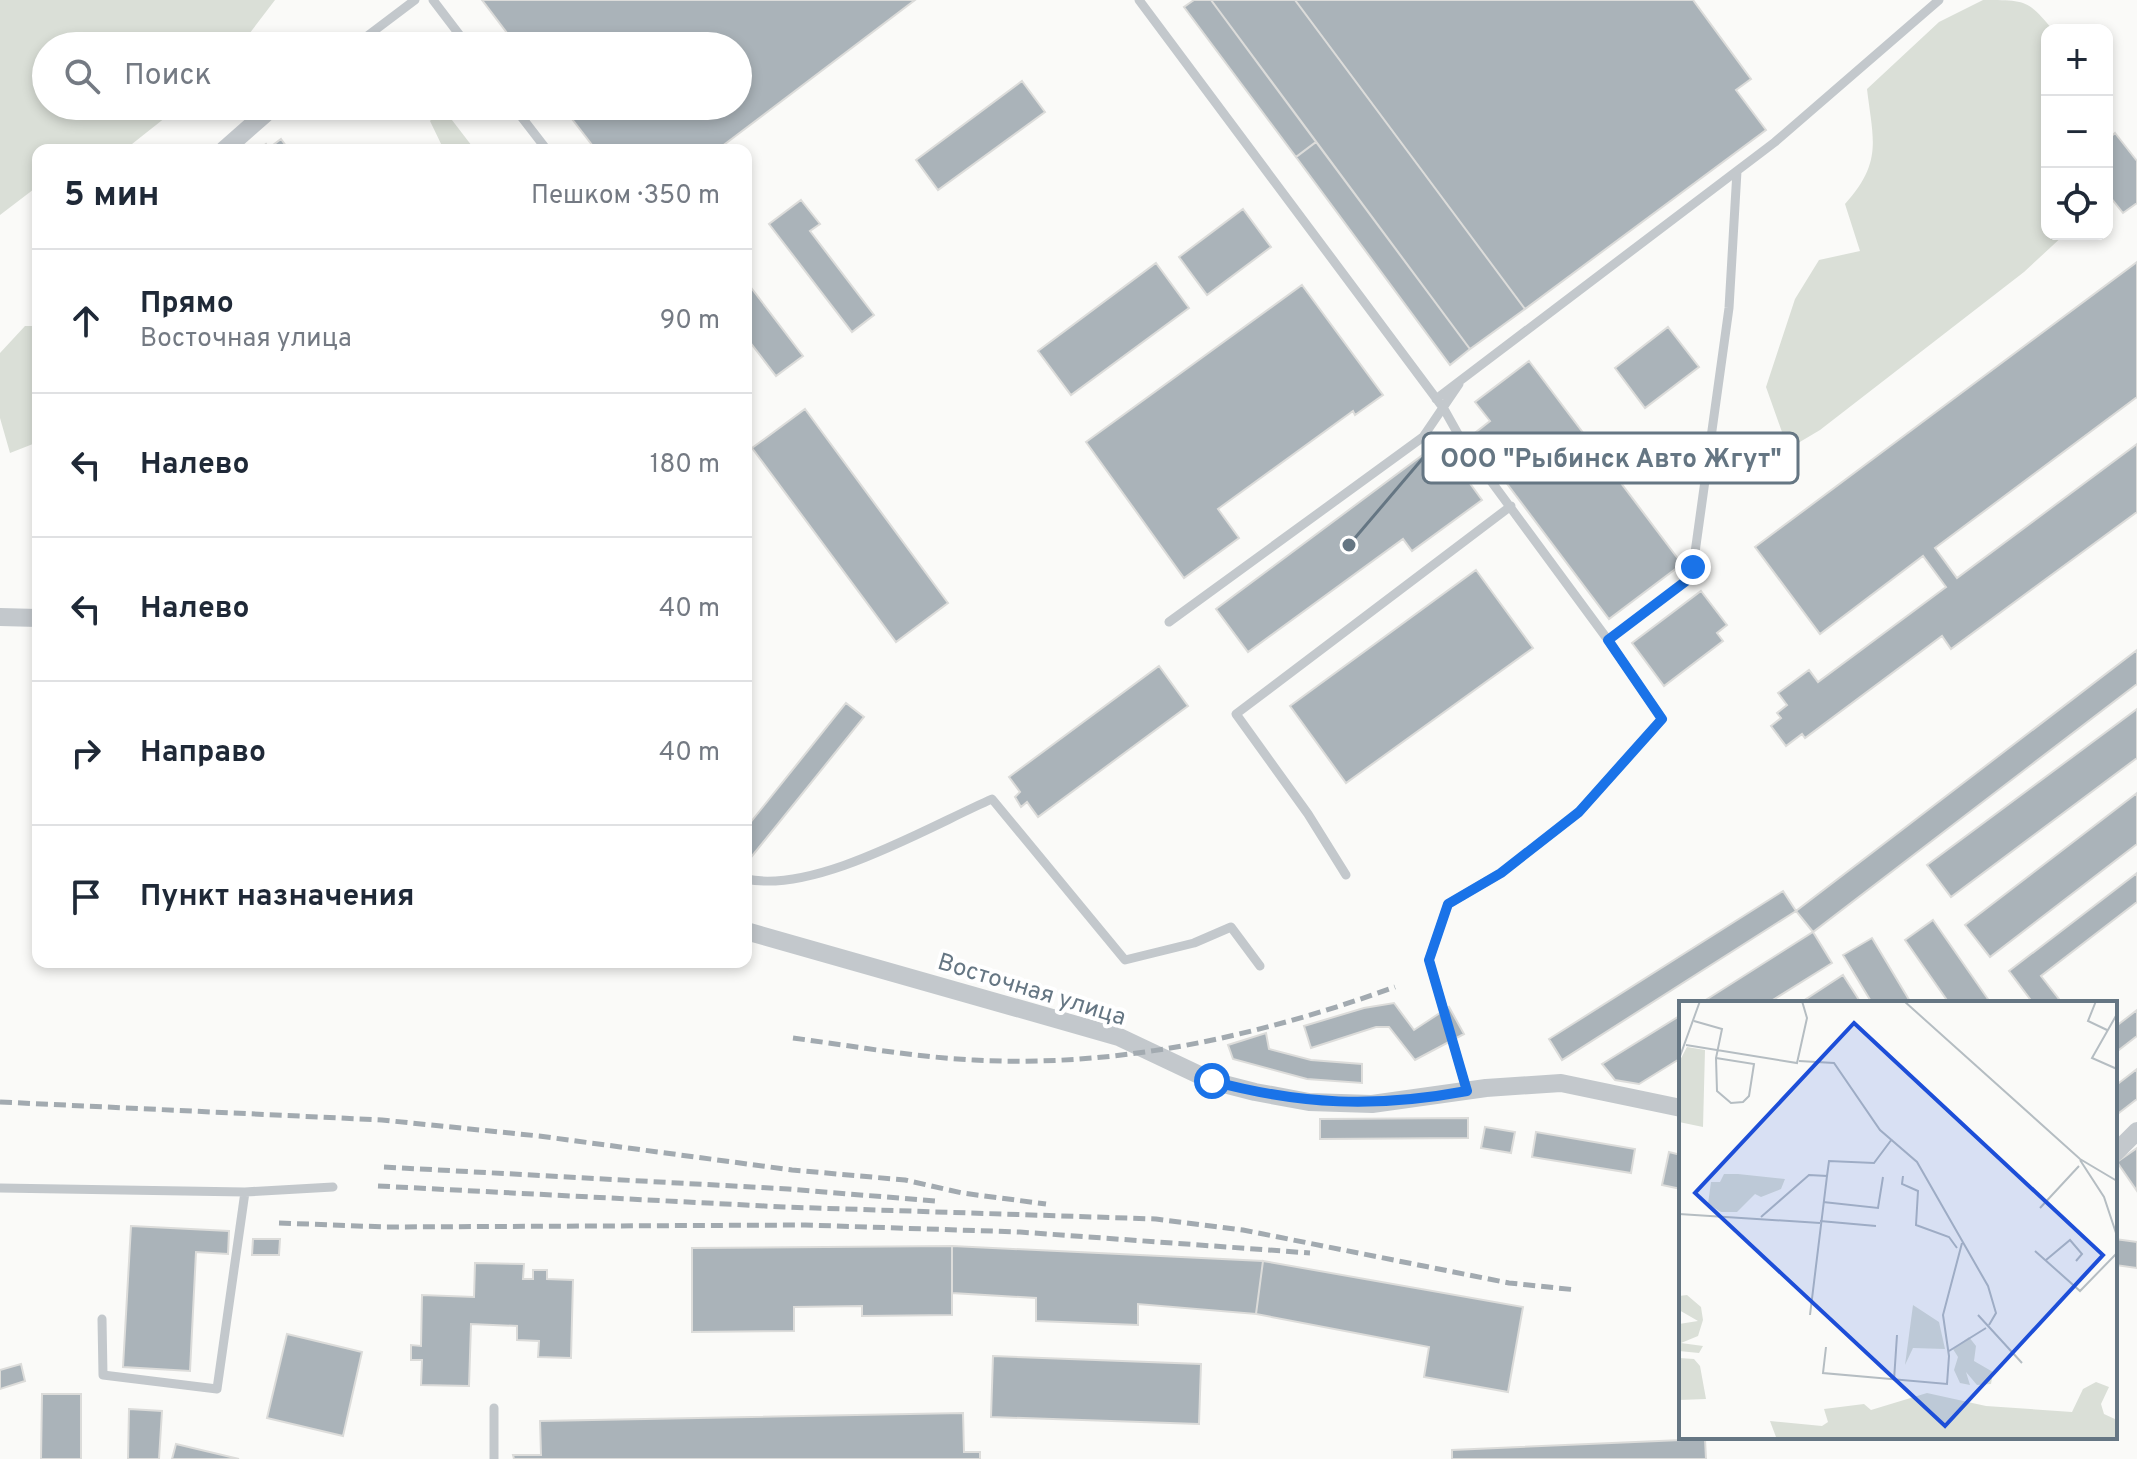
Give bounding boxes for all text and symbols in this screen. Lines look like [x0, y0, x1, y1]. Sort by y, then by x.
map controls [2041, 24, 2113, 240]
button: + [2041, 24, 2113, 96]
search box [32, 32, 752, 120]
icon: search [60, 54, 104, 98]
text: Поиск [124, 58, 212, 95]
button: − [2041, 96, 2113, 168]
button: locate [2041, 168, 2113, 240]
text: 5 мин [64, 175, 160, 218]
text: Пешком · 350 m [531, 180, 720, 213]
text: Прямо [140, 286, 234, 323]
icon: ahead [64, 299, 108, 343]
text: 90 m [660, 305, 720, 338]
text: Восточная улица [140, 323, 352, 356]
callout: ООО "Рыбинск Авто Жгут" [1423, 433, 1798, 483]
icon: left [64, 443, 108, 487]
text: ООО "Рыбинск Авто Жгут" [1440, 444, 1782, 477]
text: Налево [140, 447, 249, 484]
text: 180 m [650, 449, 720, 482]
route end [1675, 549, 1711, 585]
icon: left [64, 587, 108, 631]
text: Налево [140, 591, 249, 628]
text: 40 m [659, 593, 720, 626]
icon: right [64, 731, 108, 775]
text: Направо [140, 735, 266, 772]
text: 40 m [659, 737, 720, 770]
icon: arrive [64, 875, 108, 919]
text: Пункт назначения [140, 879, 414, 916]
street label: Восточная улица [934, 948, 1129, 1034]
inset map [1679, 1001, 2117, 1439]
route start [1194, 1063, 1230, 1099]

